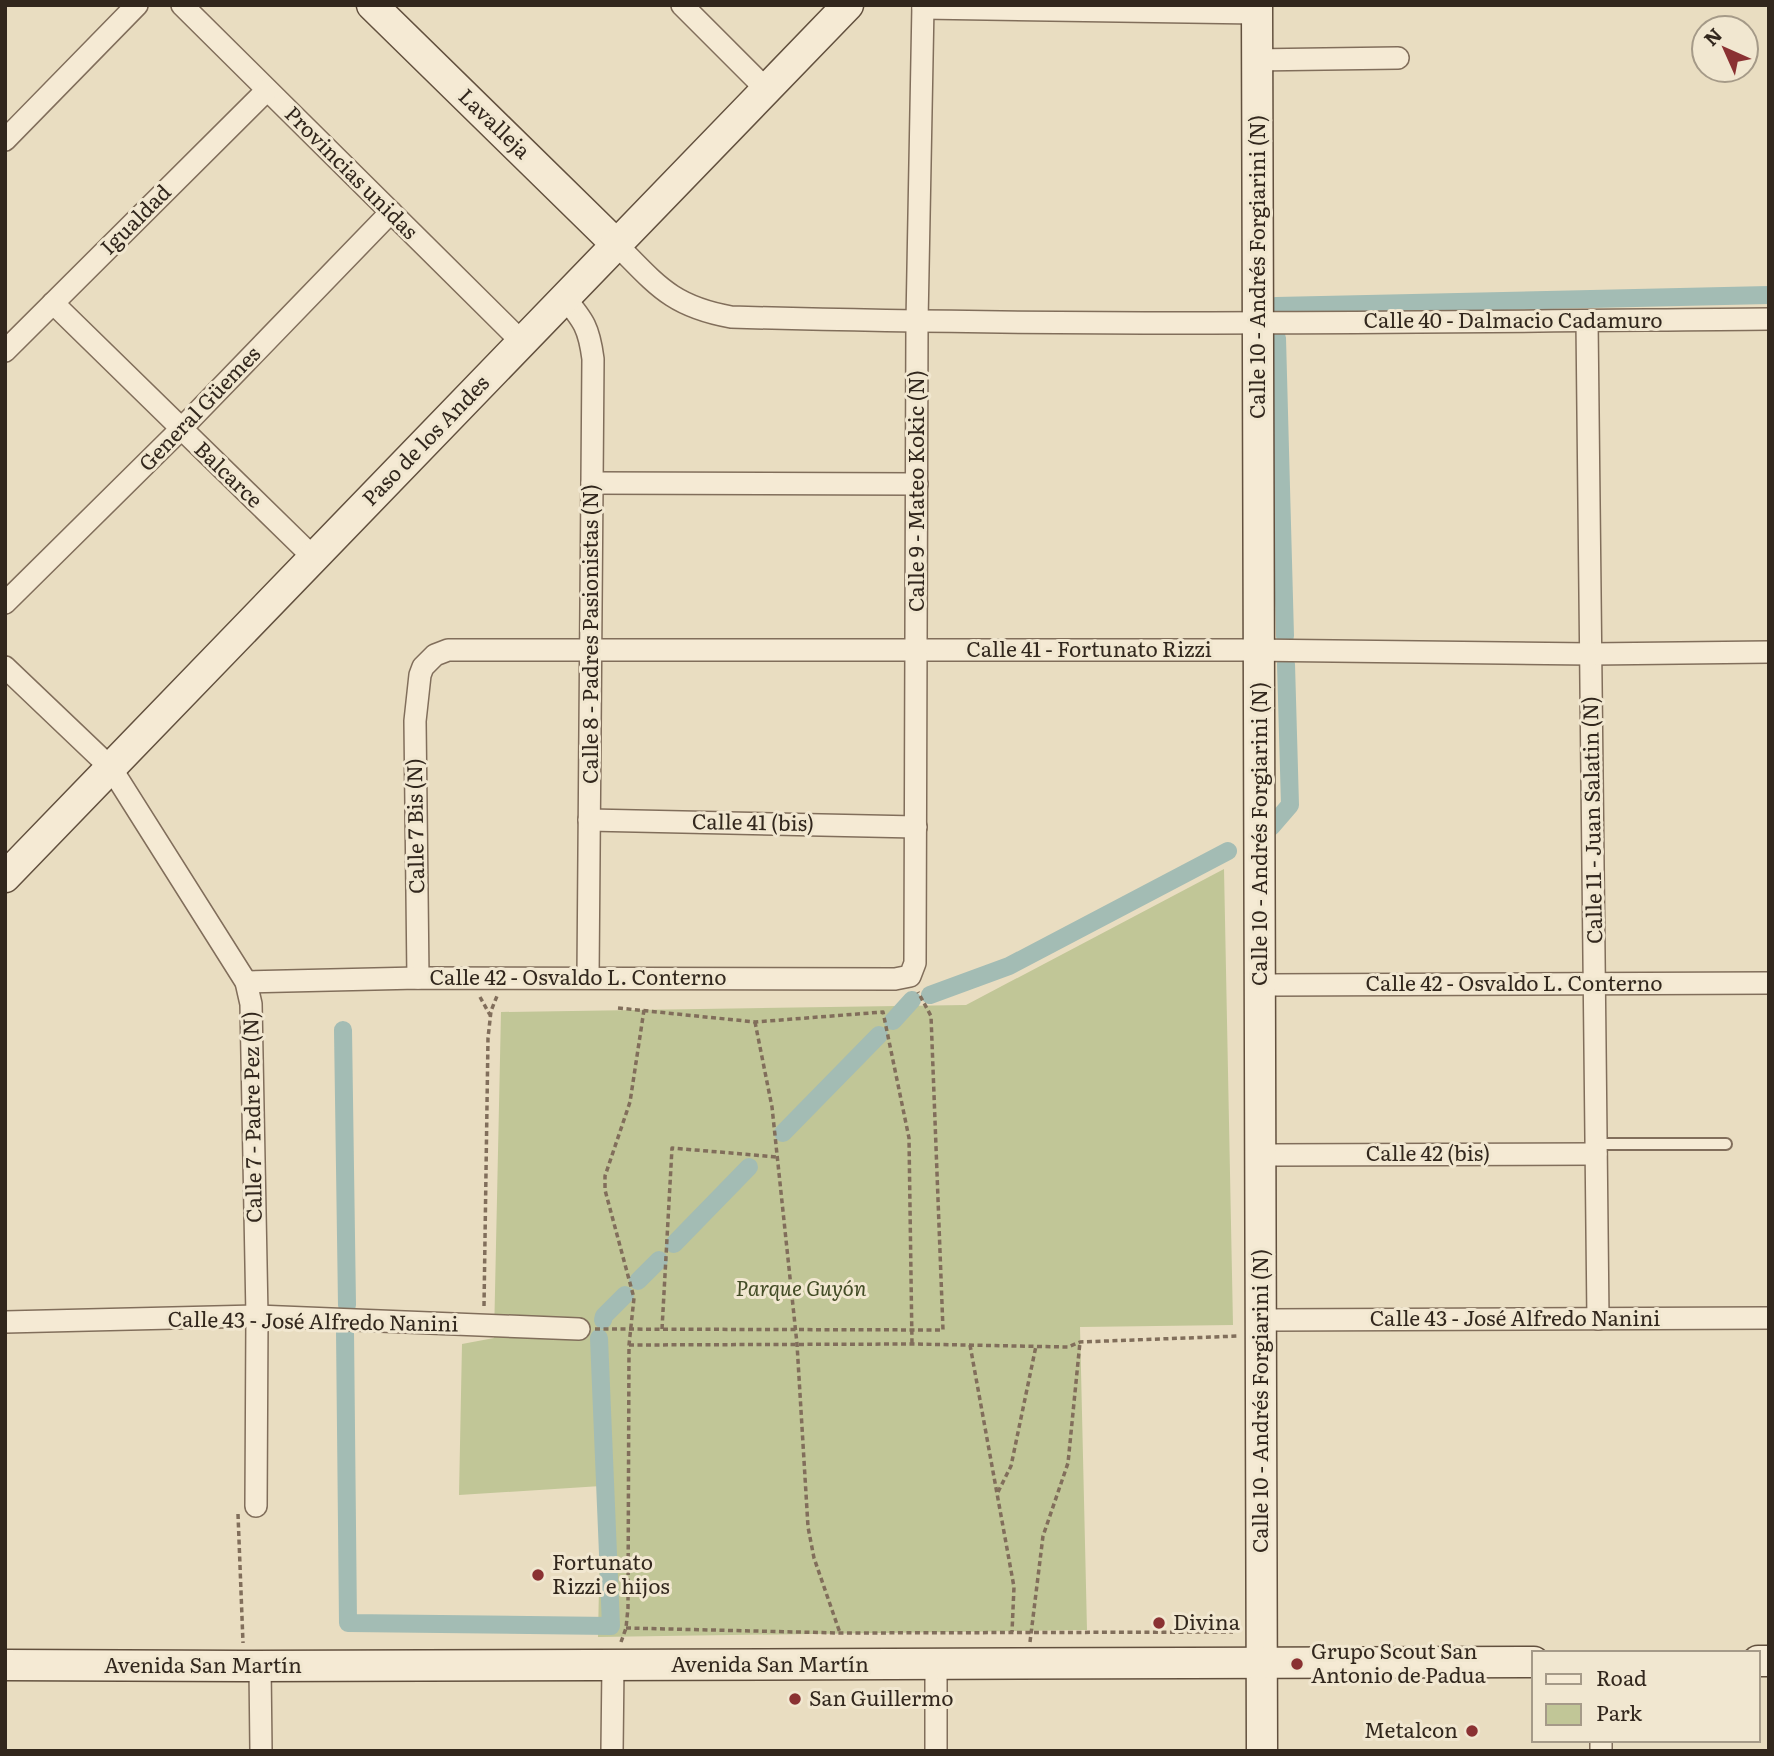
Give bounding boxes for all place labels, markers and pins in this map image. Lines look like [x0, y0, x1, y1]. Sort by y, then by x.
place label: Fortunato Rizzi e hijos [552, 1545, 670, 1600]
marker: Fortunato Rizzi e hijos [530, 1567, 546, 1583]
place label: Divina [1173, 1605, 1241, 1636]
marker: Divina [1151, 1615, 1167, 1631]
place label: Grupo Scout San Antonio de Padua [1311, 1634, 1487, 1689]
marker: Grupo Scout San Antonio de Padua [1289, 1656, 1305, 1672]
place label: San Guillermo [809, 1681, 954, 1712]
marker: San Guillermo [787, 1691, 803, 1707]
place label: Metalcon [1364, 1713, 1458, 1744]
marker: Metalcon [1464, 1723, 1480, 1739]

